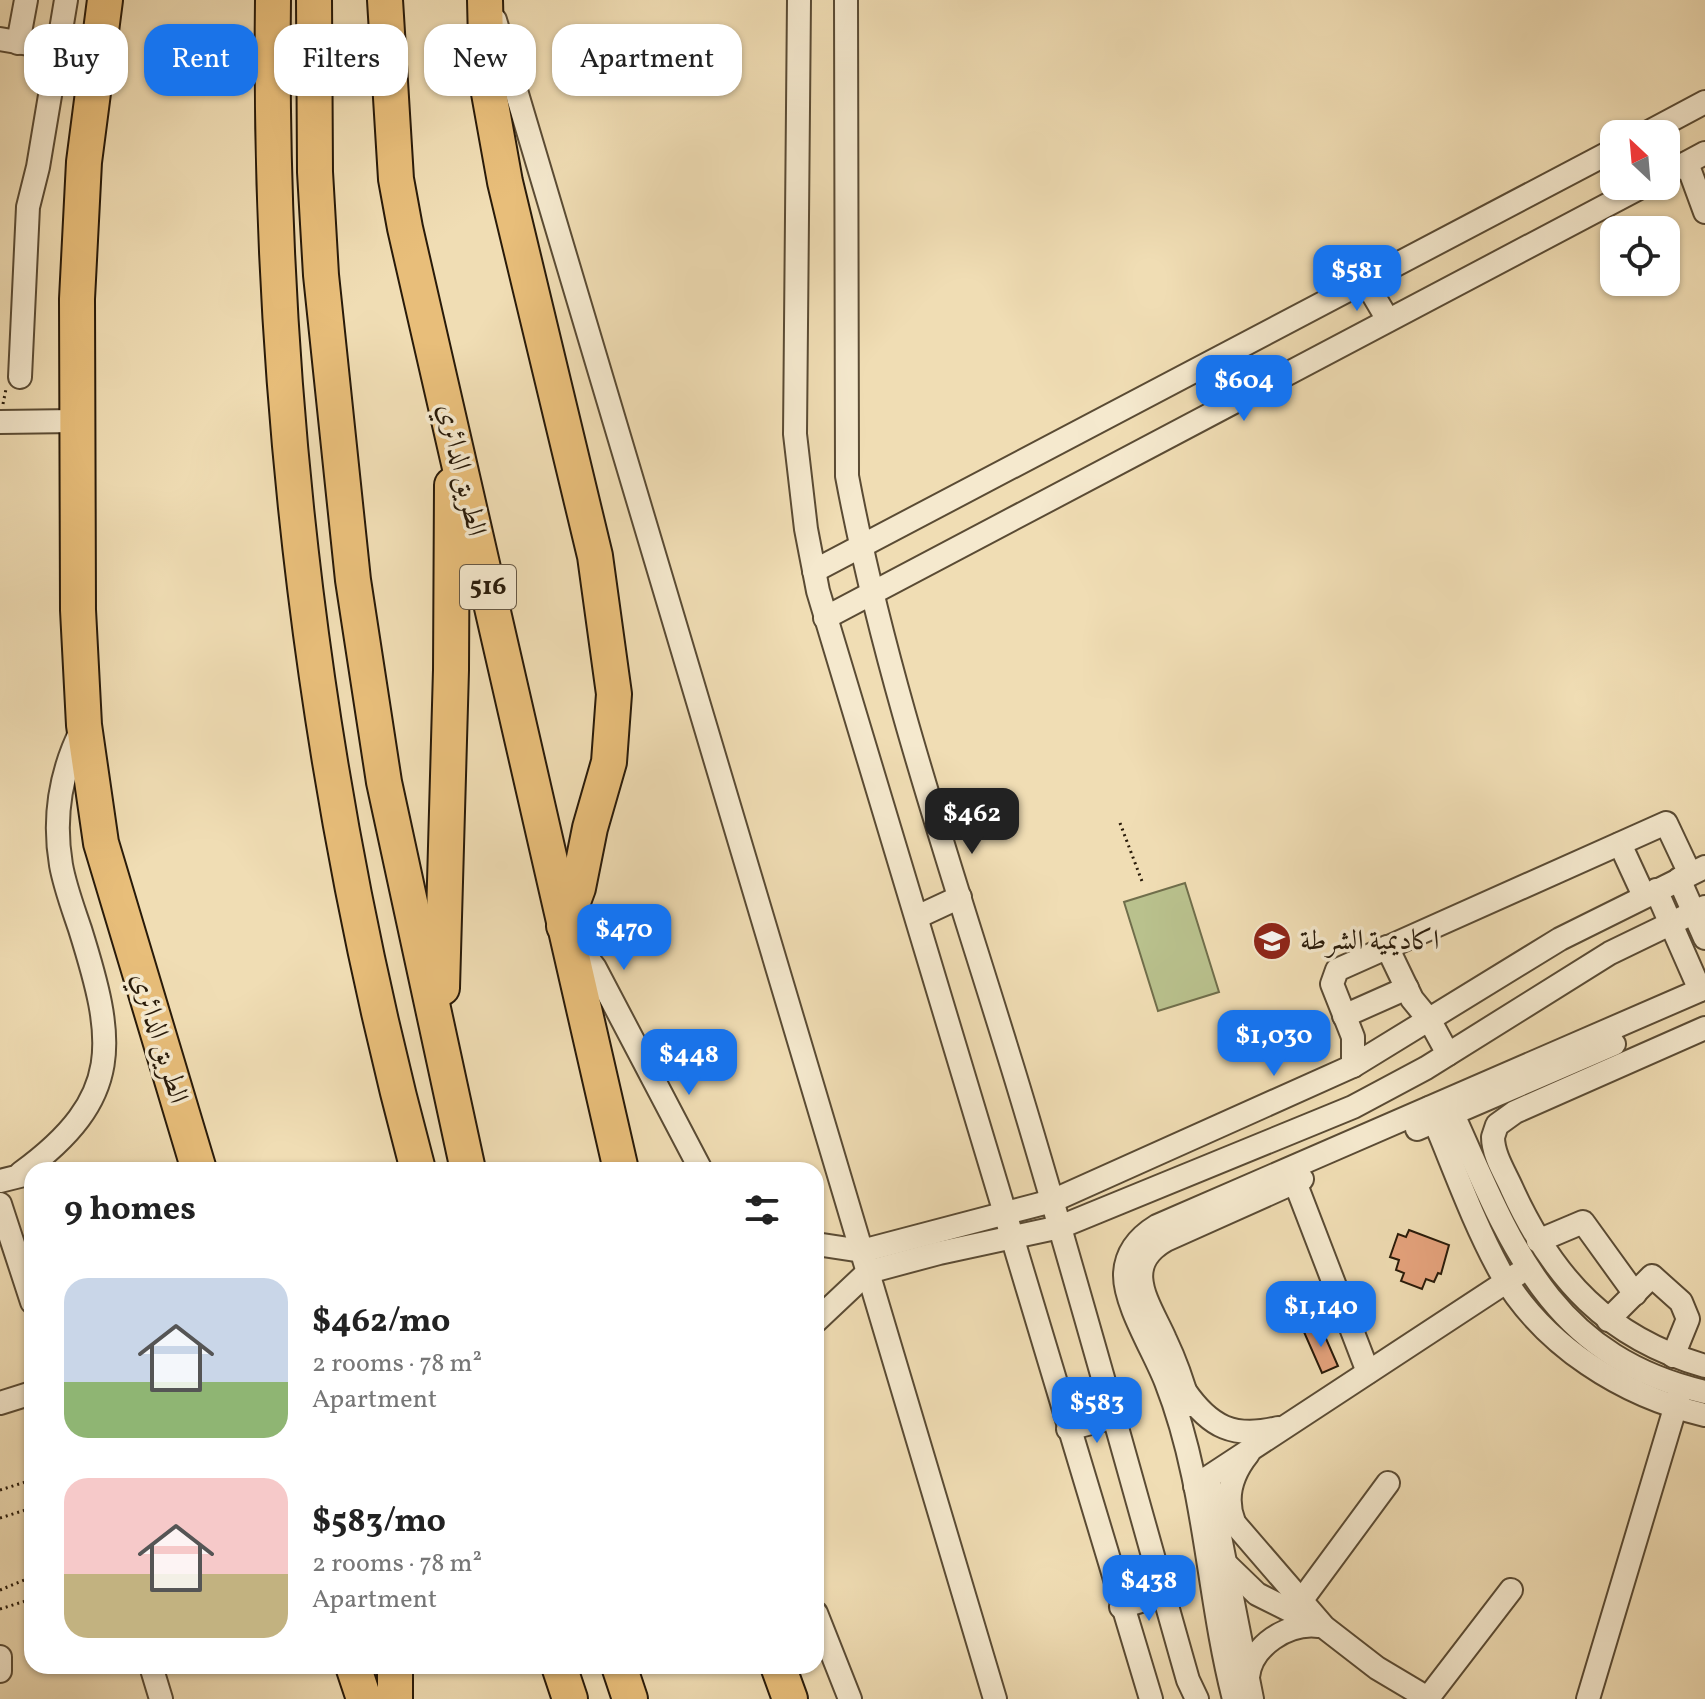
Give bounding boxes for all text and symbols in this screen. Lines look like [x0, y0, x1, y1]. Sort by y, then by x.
chip: Buy [24, 24, 128, 96]
chip: Rent [144, 24, 258, 96]
chip: Filters [274, 24, 408, 96]
chip: New [424, 24, 536, 96]
chip: Apartment [552, 24, 742, 96]
north arrow [1600, 120, 1680, 200]
map controls [1600, 120, 1680, 296]
button: locate [1600, 216, 1680, 296]
pin: $581 [1310, 245, 1404, 313]
text: $581 [1331, 253, 1383, 289]
pin: $604 [1197, 355, 1291, 423]
text: $604 [1214, 363, 1274, 399]
street label: الطريق الدائري [426, 400, 495, 540]
road number: 516 [460, 565, 516, 609]
pin: $462 [925, 788, 1019, 856]
text: $462 [943, 796, 1001, 832]
pin: $470 [577, 904, 671, 972]
text: $470 [595, 912, 653, 948]
school or university icon: اكاديمية الشرطة [1251, 920, 1293, 962]
place label: اكاديمية الشرطة [1300, 922, 1439, 961]
street label: الطريق الدائري [120, 968, 197, 1109]
pin: $1,030 [1209, 1010, 1339, 1078]
text: $1,030 [1235, 1018, 1313, 1054]
pin: $448 [642, 1029, 736, 1097]
text: $448 [659, 1037, 719, 1073]
text: 9 homes [64, 1187, 196, 1234]
icon: filters [740, 1188, 784, 1232]
pin: $1,140 [1256, 1281, 1386, 1349]
text: $1,140 [1284, 1289, 1358, 1325]
text: $462/mo [312, 1299, 451, 1346]
icon: home [128, 1310, 224, 1406]
text: 2 rooms · 78 m² [312, 1346, 482, 1382]
pin: $583 [1050, 1377, 1144, 1445]
text: Apartment [312, 1382, 437, 1418]
text: $583 [1070, 1385, 1124, 1421]
text: $583/mo [312, 1499, 446, 1546]
icon: home [128, 1510, 224, 1606]
text: 2 rooms · 78 m² [312, 1546, 482, 1582]
pin: $438 [1102, 1555, 1196, 1623]
text: $438 [1121, 1563, 1177, 1599]
text: Apartment [312, 1582, 437, 1618]

